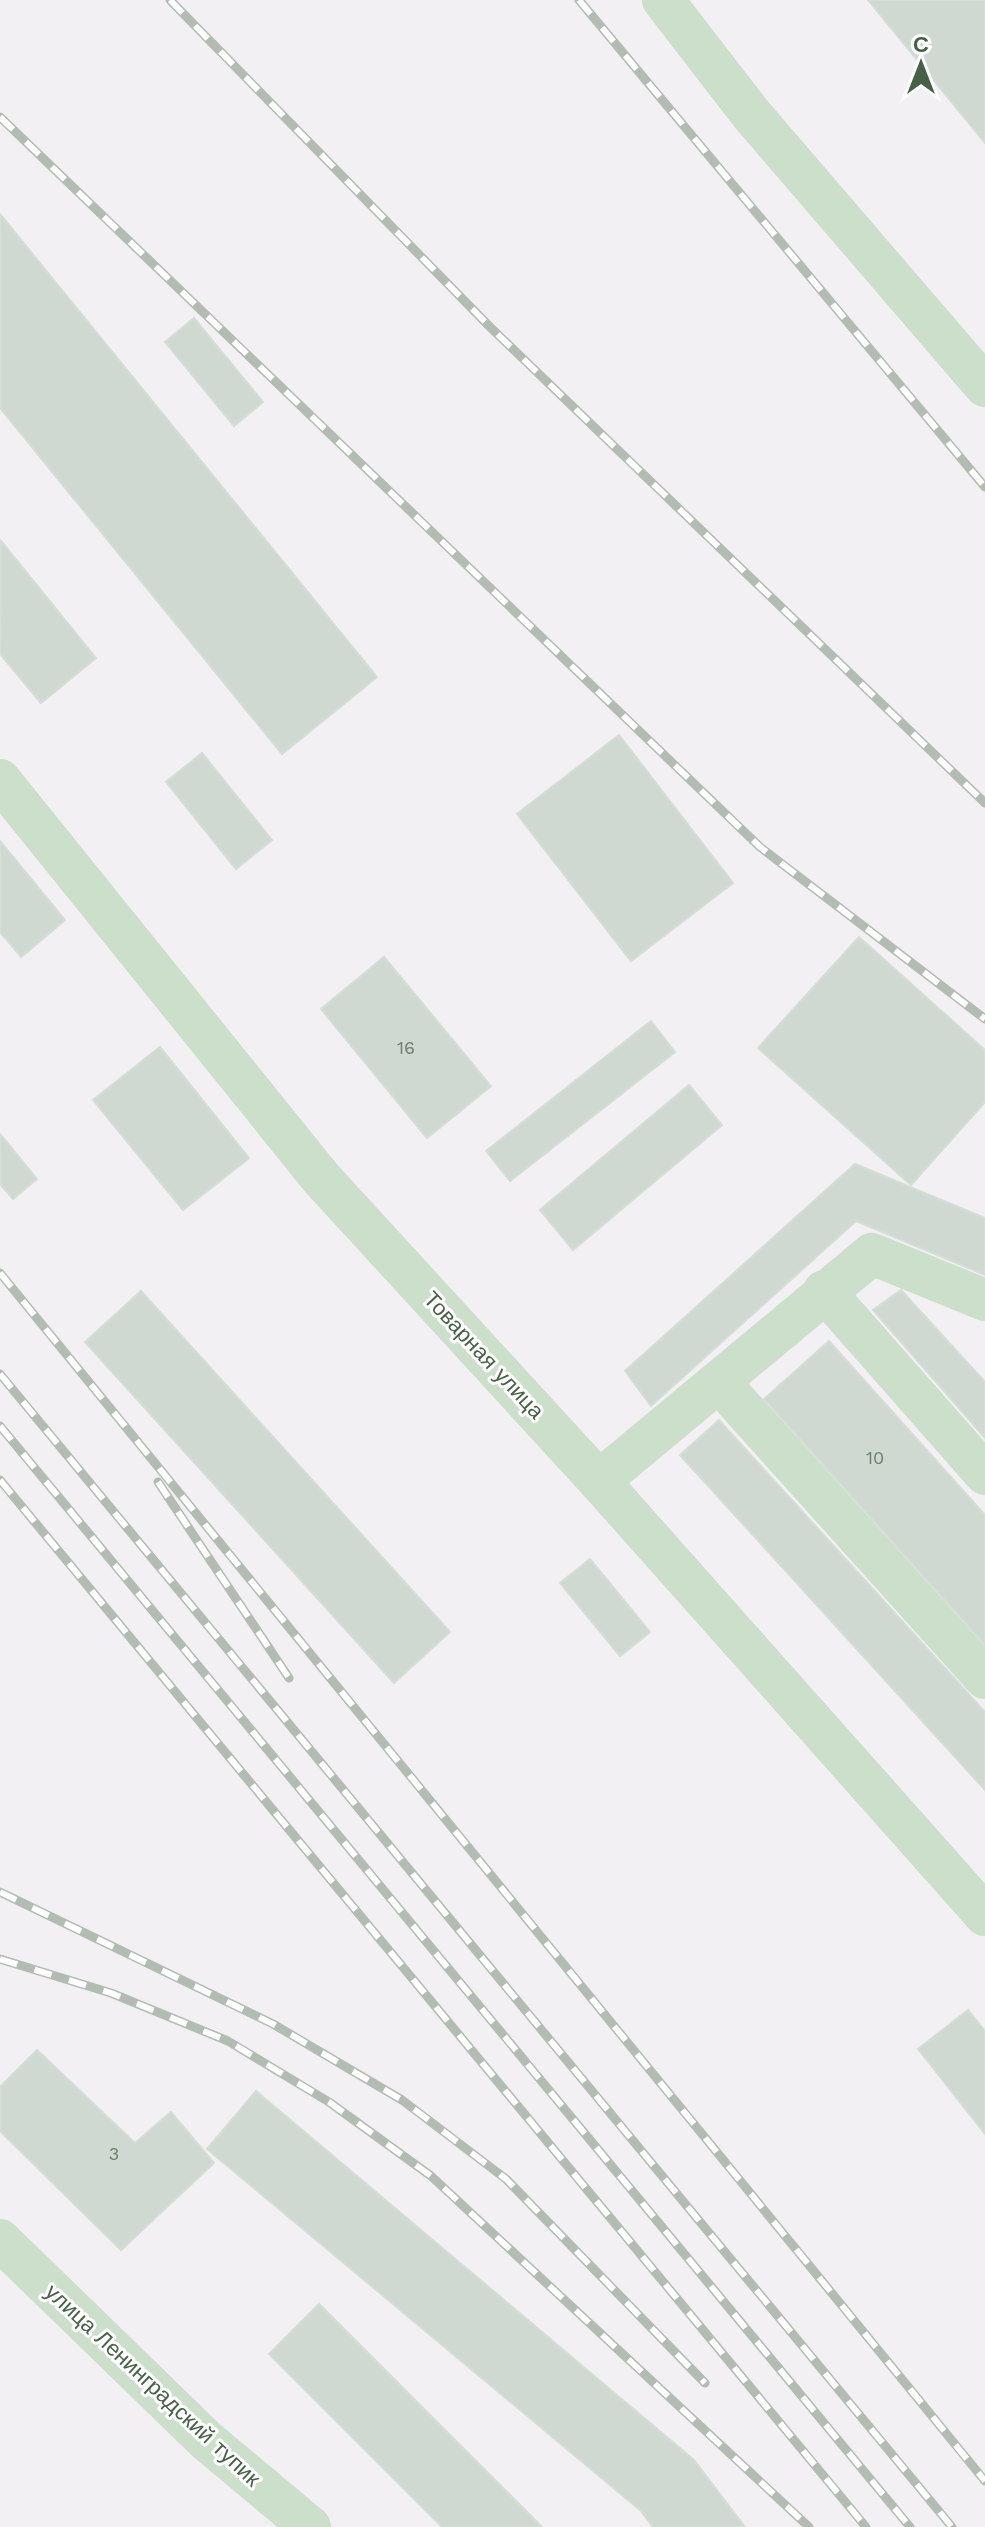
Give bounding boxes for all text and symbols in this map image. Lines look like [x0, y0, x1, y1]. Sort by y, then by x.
north arrow [881, 24, 961, 104]
text: С [913, 32, 929, 57]
house number: 16 [397, 1037, 415, 1058]
street label: Товарная улица [419, 1286, 550, 1424]
house number: 10 [866, 1447, 884, 1468]
house number: 3 [109, 2143, 119, 2164]
street label: улица Ленинградский тупик [40, 2279, 266, 2491]

